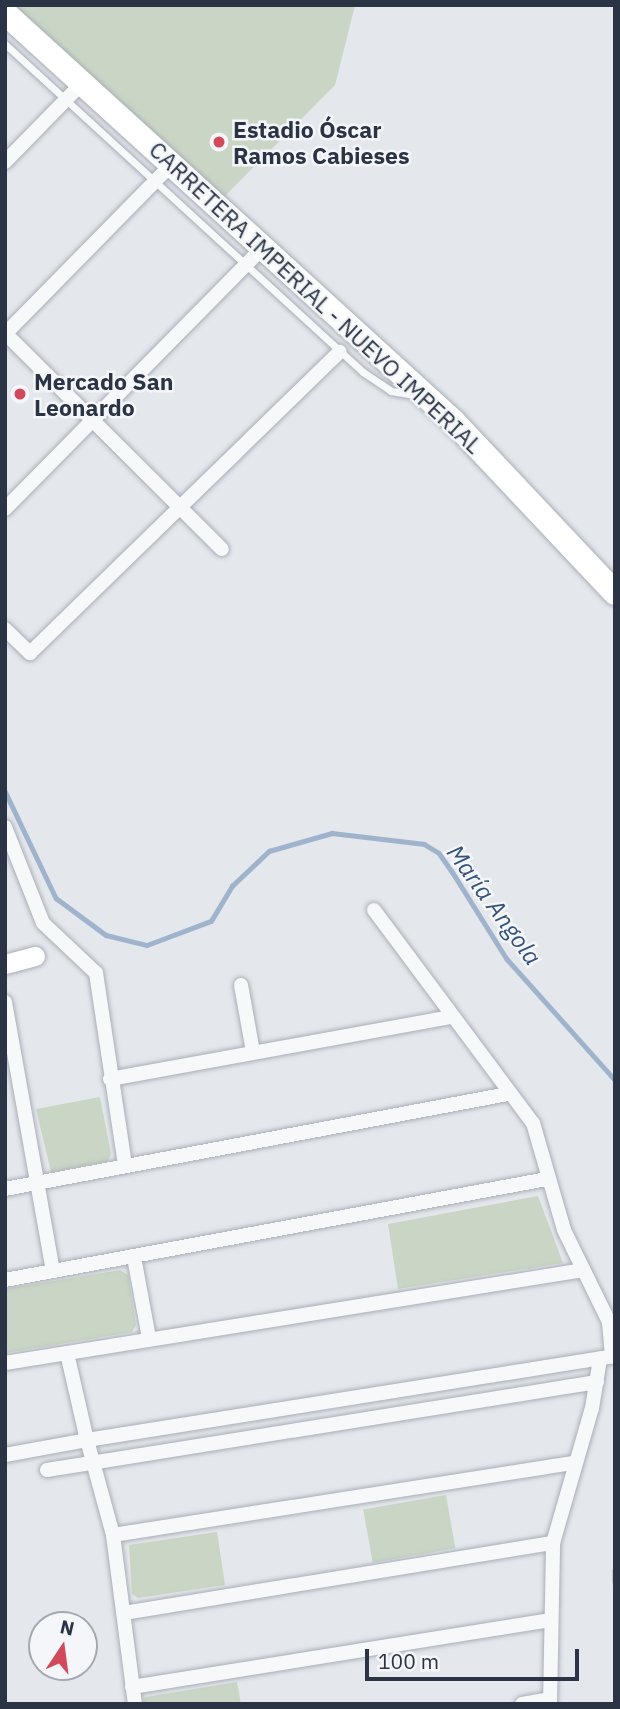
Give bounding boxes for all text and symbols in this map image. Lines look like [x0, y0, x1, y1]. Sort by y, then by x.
place label: Estadio Óscar Ramos Cabieses [233, 115, 410, 169]
marker: Estadio Óscar Ramos Cabieses [211, 134, 227, 150]
street label: CARRETERA IMPERIAL - NUEVO IMPERIAL [144, 135, 488, 459]
place label: Mercado San Leonardo [34, 367, 173, 421]
marker: Mercado San Leonardo [12, 386, 28, 402]
water label: María Angola [441, 839, 547, 971]
north arrow [28, 1611, 98, 1681]
text: N [58, 1614, 77, 1641]
scale bar [368, 1636, 582, 1680]
text: 100 m [378, 1647, 439, 1675]

